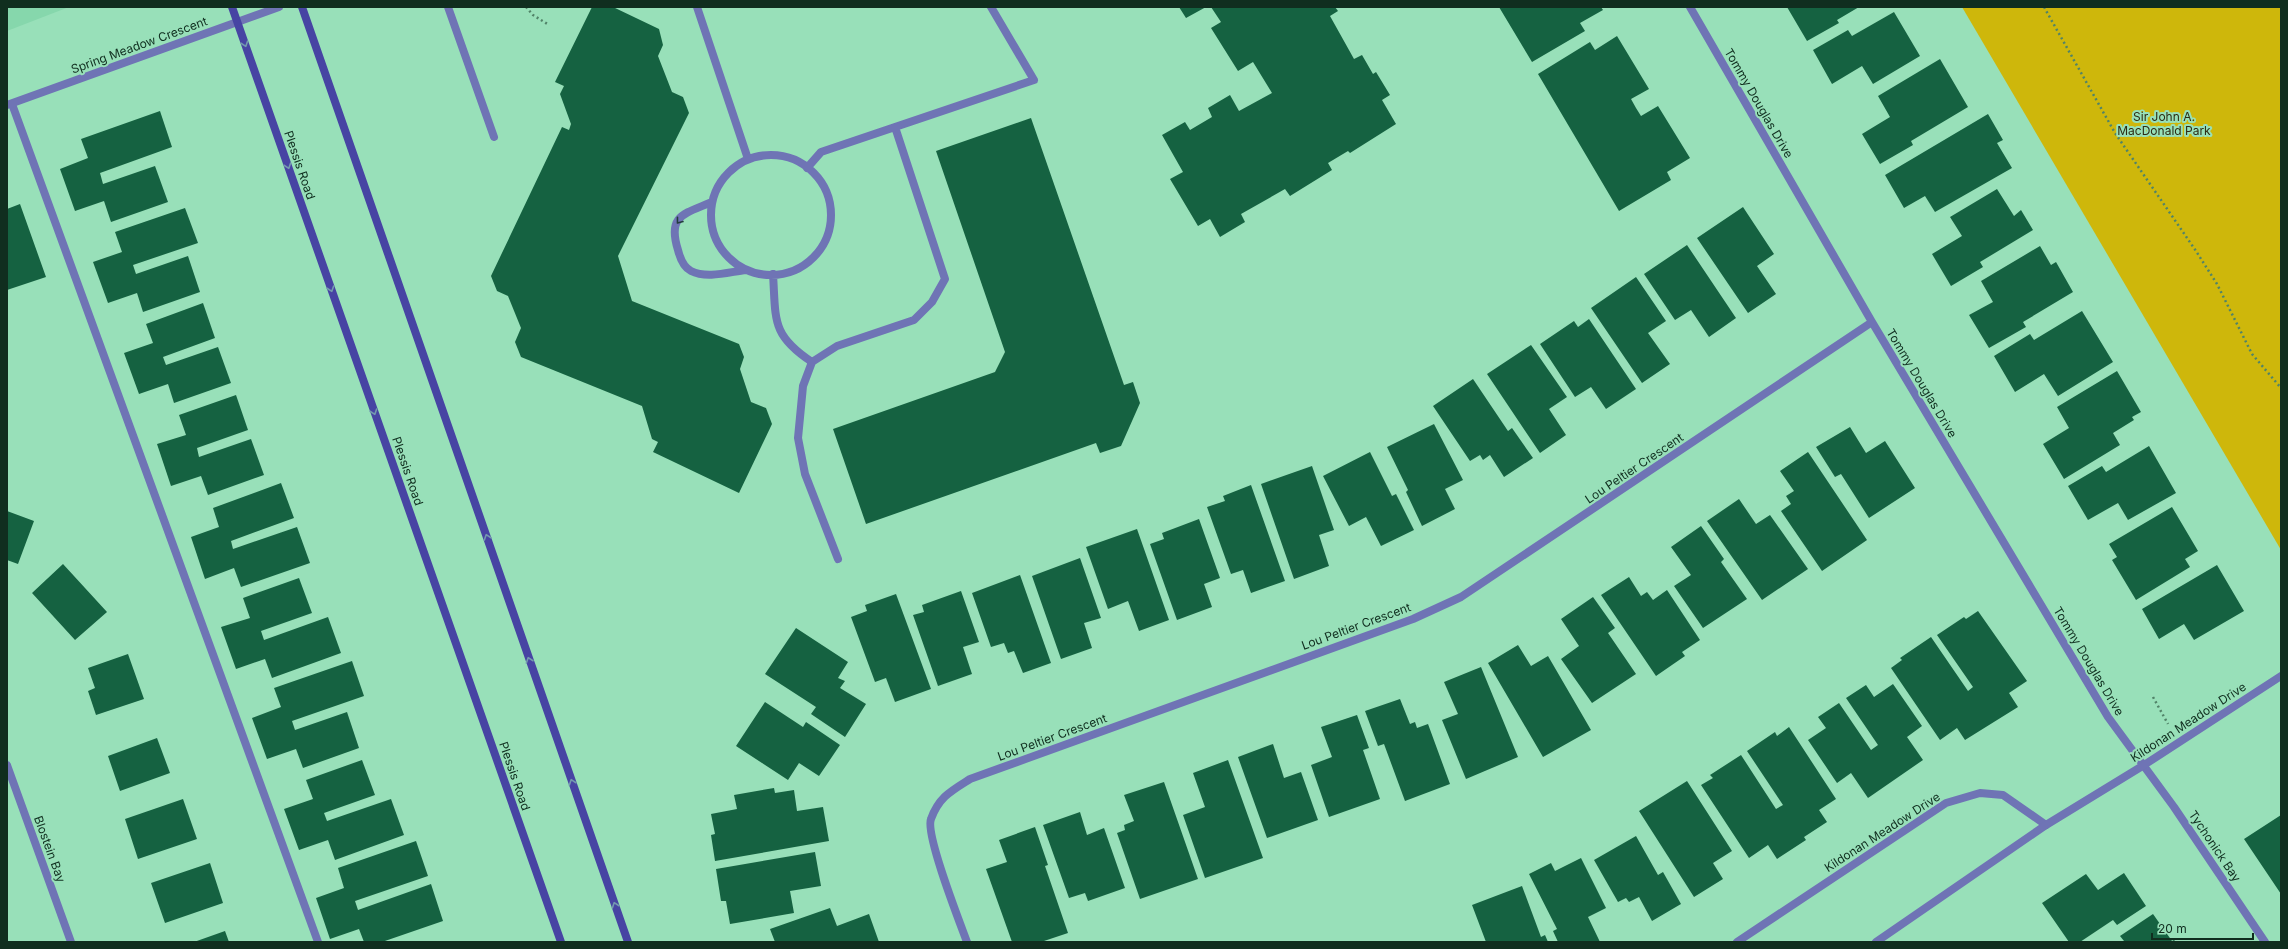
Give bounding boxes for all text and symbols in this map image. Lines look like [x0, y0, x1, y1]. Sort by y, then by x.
street label: Spring Meadow Crescent [69, 13, 209, 77]
one-way arrow [241, 40, 249, 47]
street label: Tommy Douglas Drive [1721, 45, 1797, 161]
park label: Sir John A. MacDonald Park [2117, 109, 2211, 138]
street label: Plessis Road [281, 129, 319, 201]
one-way arrow [284, 163, 292, 170]
one-way arrow [676, 216, 683, 223]
one-way arrow [327, 286, 335, 293]
street label: Tommy Douglas Drive [1884, 326, 1960, 440]
one-way arrow [370, 408, 378, 415]
street label: Lou Peltier Crescent [1582, 430, 1686, 506]
street label: Plessis Road [389, 435, 427, 507]
one-way arrow [483, 534, 491, 541]
street label: Lou Peltier Crescent [1299, 599, 1413, 653]
street label: Tommy Douglas Drive [2051, 604, 2127, 718]
one-way arrow [526, 656, 534, 663]
street label: Kildonan Meadow Drive [2127, 679, 2249, 765]
street label: Lou Peltier Crescent [995, 710, 1109, 764]
street label: Plessis Road [496, 740, 534, 812]
one-way arrow [569, 779, 577, 786]
street label: Kildonan Meadow Drive [1821, 789, 1943, 875]
street label: Tychonick Bay [2186, 808, 2244, 885]
street label: Blostein Bay [31, 814, 69, 885]
one-way arrow [611, 902, 620, 909]
scale bar [2152, 915, 2253, 941]
text: 20 m [2158, 921, 2187, 936]

